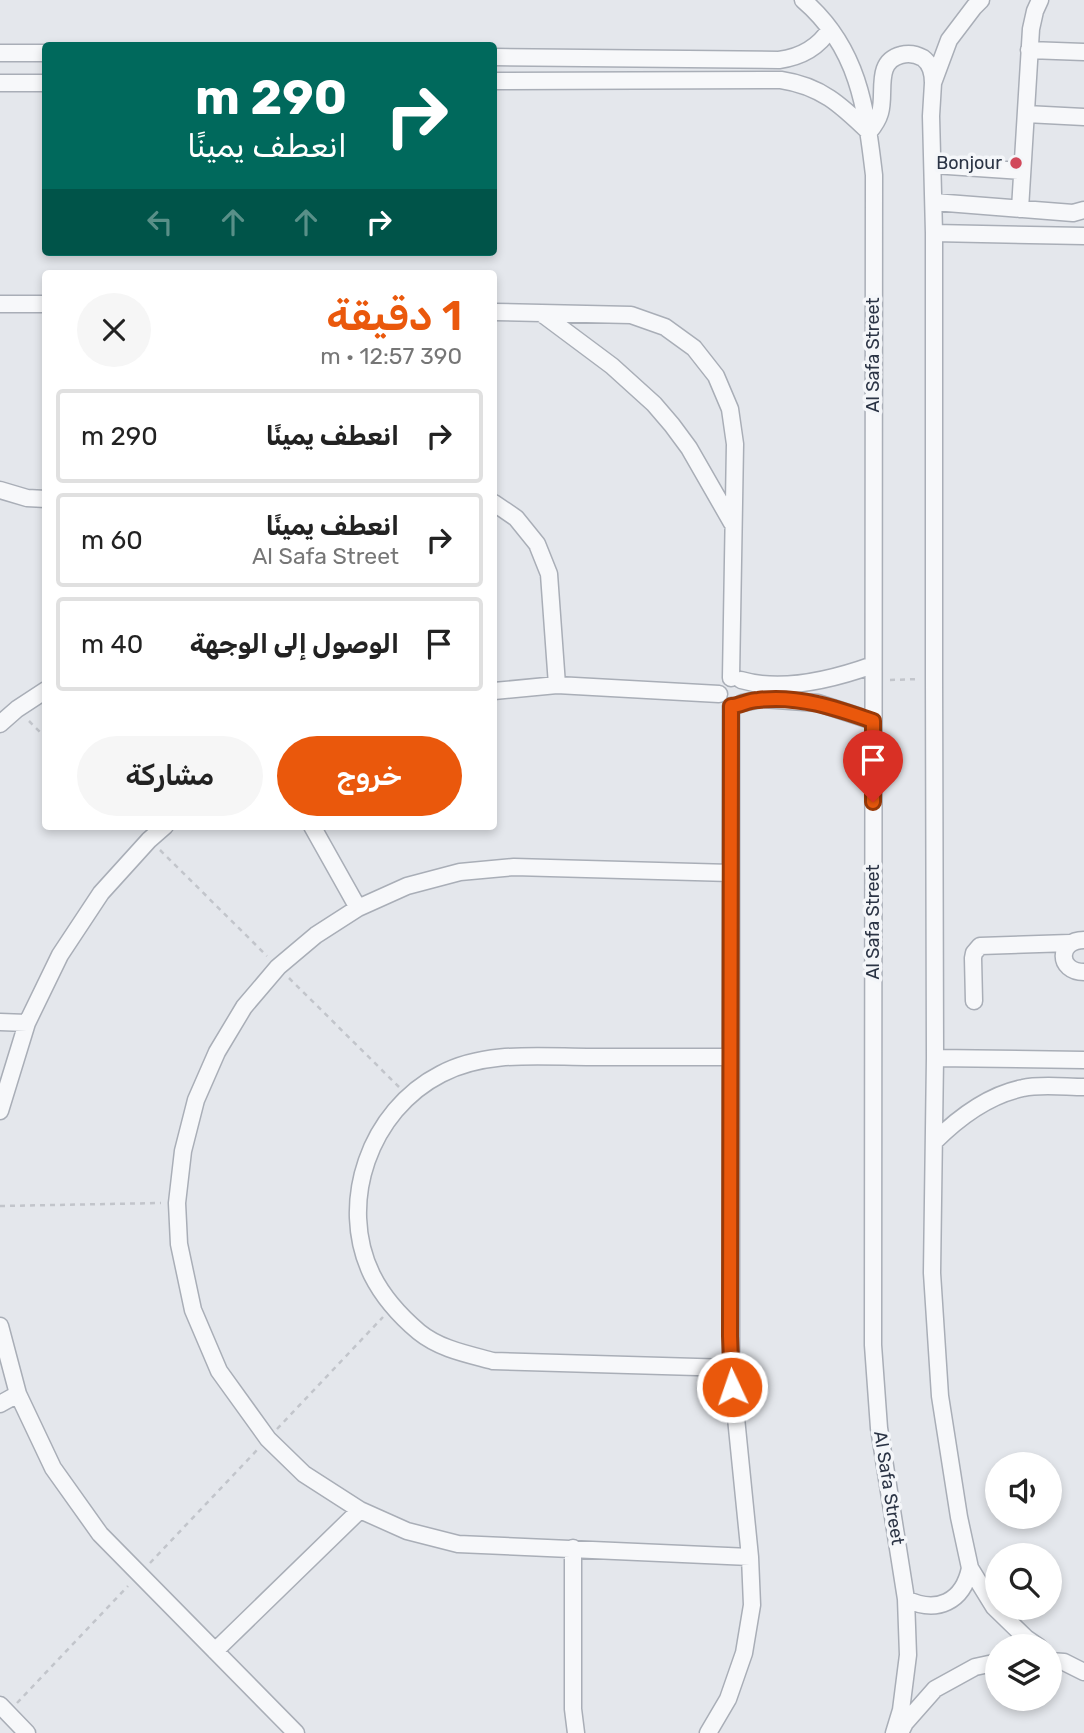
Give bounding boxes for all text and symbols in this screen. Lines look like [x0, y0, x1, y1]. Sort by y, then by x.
text: 290 m [195, 68, 347, 126]
icon: right [371, 70, 462, 161]
text: انعطف يمينًا [187, 127, 347, 165]
place label: Bonjour [936, 152, 1002, 174]
marker: Bonjour [1008, 155, 1024, 171]
icon: left [141, 203, 179, 241]
icon: ahead [214, 203, 252, 241]
icon: ahead [287, 203, 325, 241]
icon: right [360, 203, 398, 241]
text: 1 دقيقة [326, 291, 462, 341]
button: close [77, 293, 151, 367]
street label: Al Safa Street [862, 297, 884, 413]
text: 390 m · 12:57 [320, 342, 462, 370]
icon: right [420, 417, 458, 455]
text: 290 m [81, 421, 158, 452]
text: انعطف يمينًا [266, 421, 399, 452]
text: انعطف يمينًا [266, 511, 399, 542]
icon: right [420, 521, 458, 559]
text: 60 m [81, 525, 143, 556]
text: Al Safa Street [252, 542, 399, 570]
icon: arrive [420, 625, 458, 663]
text: 40 m [81, 629, 143, 660]
text: الوصول إلى الوجهة [190, 629, 399, 660]
pin [843, 730, 903, 802]
button: مشاركة [77, 736, 263, 816]
button: خروج [277, 736, 462, 816]
icon: arrive [854, 741, 892, 779]
street label: Al Safa Street [862, 864, 884, 980]
position arrow [695, 1350, 769, 1424]
street label: Al Safa Street [869, 1429, 909, 1547]
map controls [985, 1452, 1062, 1711]
button: sound [985, 1452, 1062, 1529]
button: search [985, 1543, 1062, 1620]
button: layers [985, 1634, 1062, 1711]

